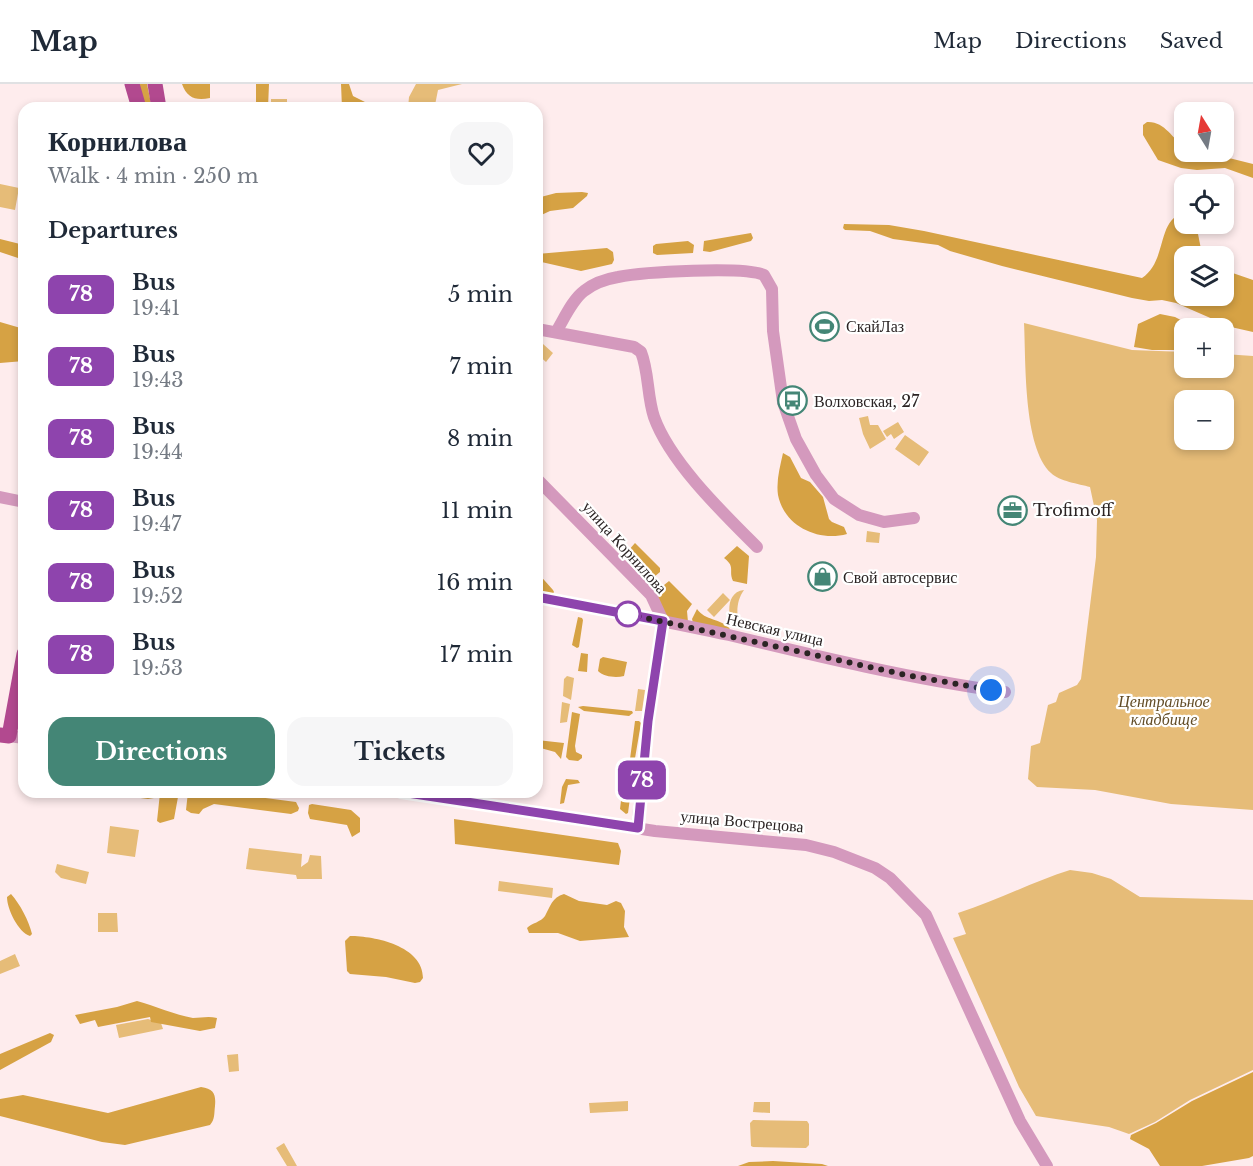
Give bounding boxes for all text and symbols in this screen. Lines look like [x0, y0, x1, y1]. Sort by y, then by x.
text: Map [30, 24, 98, 59]
text: Map [933, 28, 982, 54]
text: Directions [1015, 28, 1127, 54]
text: Saved [1160, 28, 1223, 54]
north arrow [1174, 102, 1234, 162]
map controls [1174, 102, 1234, 450]
button: heart [450, 122, 513, 185]
text: Корнилова [48, 124, 187, 159]
text: Walk · 4 min · 250 m [48, 164, 258, 188]
button: locate [1174, 174, 1234, 234]
text: Departures [48, 217, 178, 244]
button: layers [1174, 246, 1234, 306]
text: Bus [132, 269, 175, 296]
text: 78 [69, 281, 93, 307]
text: 5 min [448, 281, 513, 308]
text: 19:41 [132, 296, 180, 320]
sports icon: СкайЛаз [809, 310, 841, 342]
place label: СкайЛаз [846, 316, 904, 336]
button: + [1174, 318, 1234, 378]
text: Bus [132, 341, 175, 368]
text: 78 [69, 353, 93, 379]
text: 7 min [449, 353, 513, 380]
text: 19:43 [132, 368, 184, 392]
bus stop icon: Волховская, 27 [777, 385, 809, 417]
button: − [1174, 390, 1234, 450]
place label: Волховская, 27 [814, 391, 920, 411]
text: Bus [132, 413, 175, 440]
text: 78 [69, 425, 93, 451]
text: 8 min [447, 425, 513, 452]
text: 19:44 [132, 440, 183, 464]
text: Bus [132, 485, 175, 512]
office icon: Trofimoff [996, 494, 1028, 526]
text: 78 [69, 497, 93, 523]
text: 11 min [441, 497, 513, 524]
street label: улица Корнилова [578, 497, 672, 597]
place label: Trofimoff [1033, 500, 1115, 520]
text: 19:47 [132, 512, 181, 536]
text: Bus [132, 557, 175, 584]
shop icon: Свой автосервис [806, 561, 838, 593]
place label: Свой автосервис [843, 567, 957, 587]
text: 78 [69, 569, 93, 595]
text: 16 min [436, 569, 513, 596]
text: 19:52 [132, 584, 183, 608]
unlabelled marker [615, 601, 641, 627]
street label: Невская улица [724, 608, 826, 650]
text: Bus [132, 629, 175, 656]
text: 78 [69, 641, 93, 667]
text: 17 min [440, 641, 513, 668]
text: 19:53 [132, 656, 183, 680]
your location [976, 675, 1006, 705]
park label: Центральное кладбище [1117, 691, 1210, 729]
button: Directions [48, 717, 275, 786]
button: Tickets [287, 717, 513, 786]
line badge: 78 [615, 760, 669, 800]
text: 78 [630, 767, 654, 793]
street label: улица Вострецова [680, 806, 804, 836]

